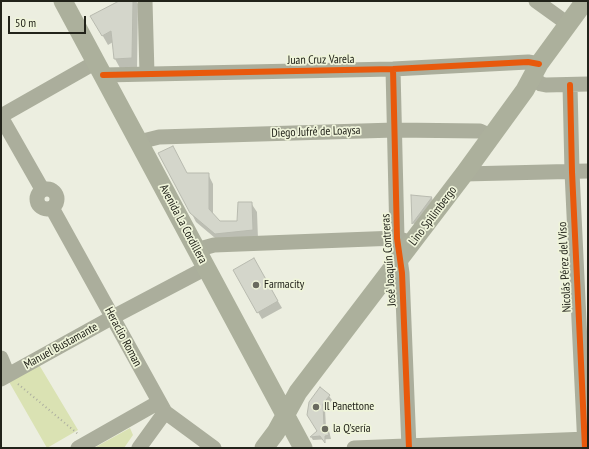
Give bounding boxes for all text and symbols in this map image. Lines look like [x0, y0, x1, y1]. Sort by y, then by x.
scale bar [10, 8, 88, 34]
text: 50 m [15, 15, 36, 30]
street label: Juan Cruz Varela [287, 52, 355, 68]
street label: Diego Jufré de Loaysa [271, 123, 361, 141]
street label: Avenida La Cordillera [156, 182, 210, 266]
street label: Lino Spilimbergo [406, 183, 460, 249]
street label: José Joaquín Contreras [379, 213, 399, 307]
street label: Nicolás Pérez del Viso [555, 221, 575, 313]
place label: Farmacity [264, 278, 304, 292]
marker: Farmacity [251, 280, 261, 290]
street label: Heraclio Roman [101, 305, 145, 369]
street label: Manuel Bustamante [22, 320, 100, 372]
place label: Il Panettone [324, 400, 374, 414]
marker: Il Panettone [311, 402, 321, 412]
place label: la Q'sería [333, 422, 371, 436]
marker: la Q'sería [320, 424, 330, 434]

